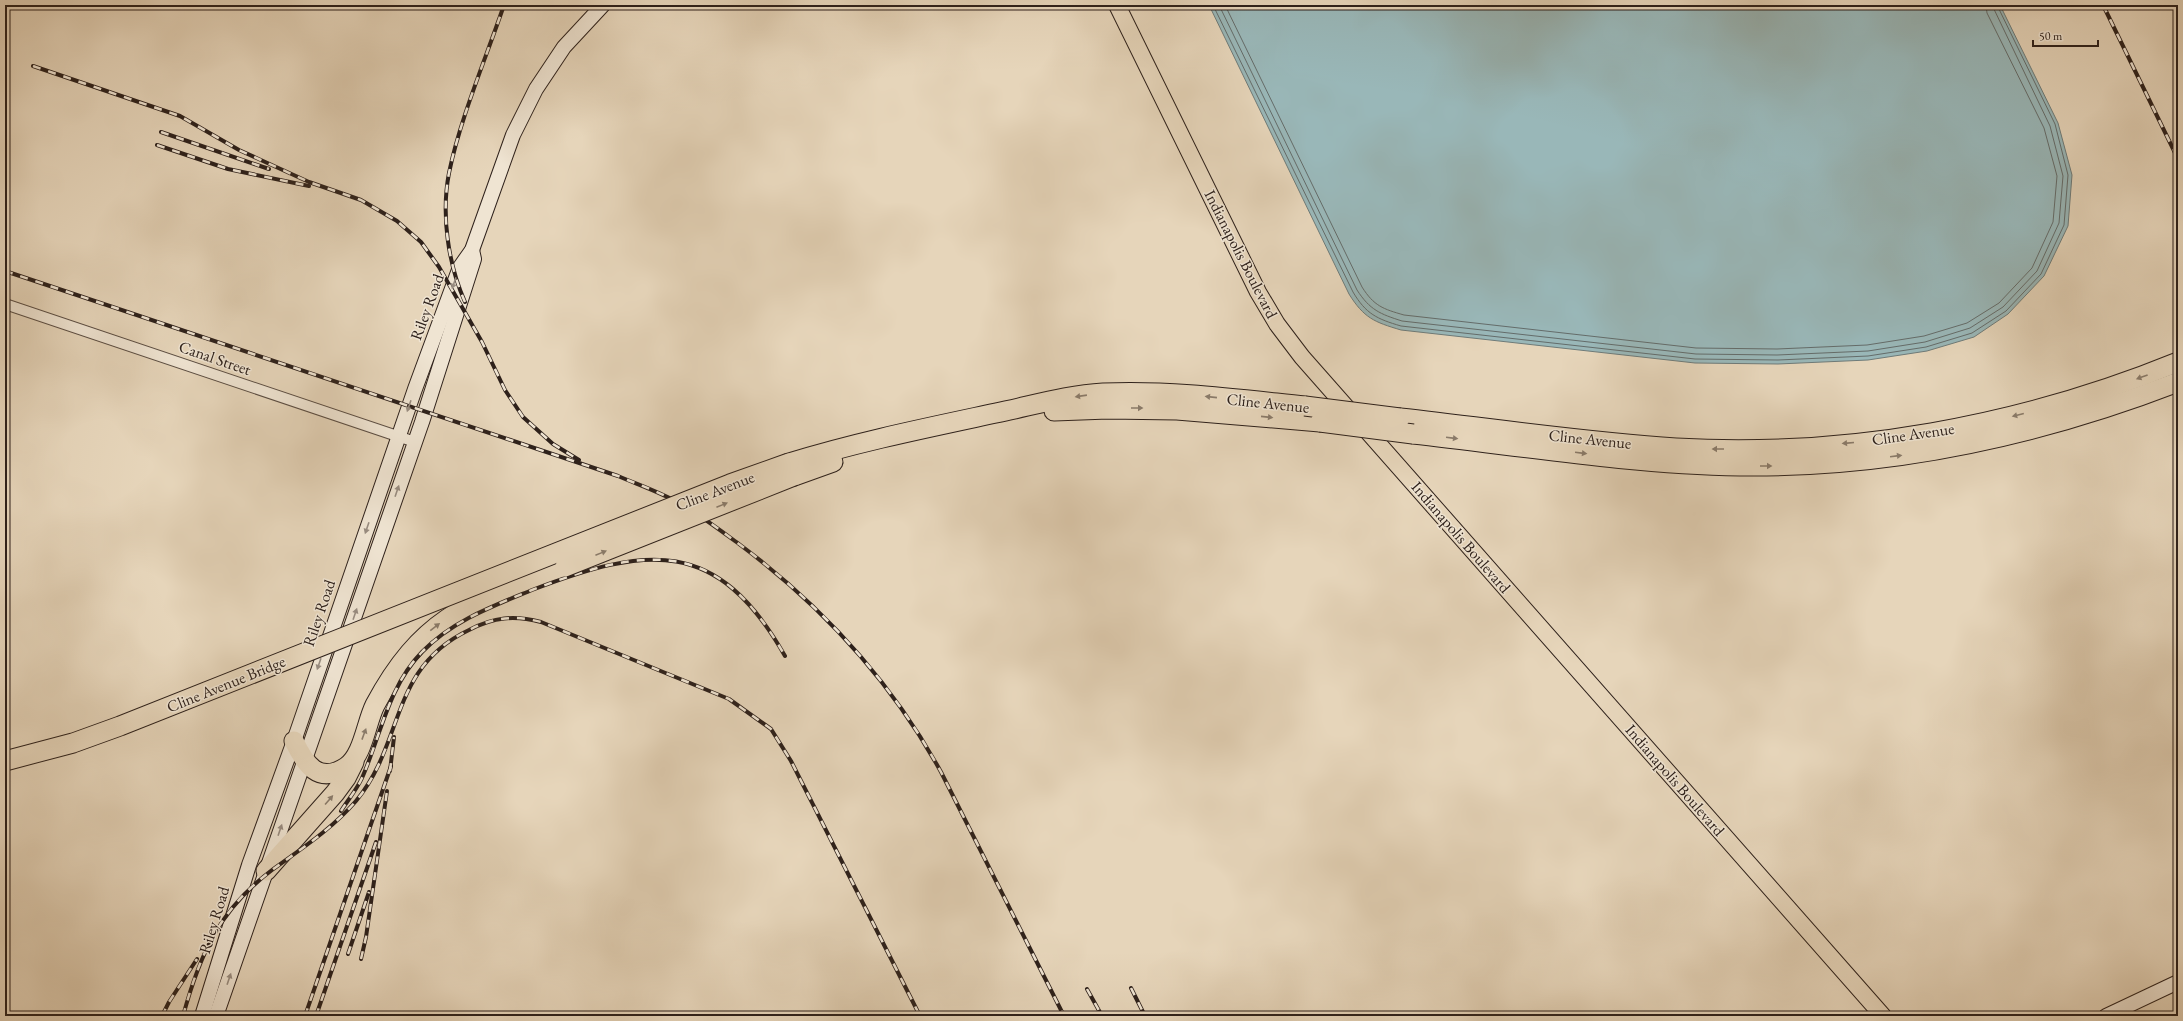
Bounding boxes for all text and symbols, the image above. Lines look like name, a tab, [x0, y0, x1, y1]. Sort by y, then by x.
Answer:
scale bar	[2033, 22, 2098, 48]
text: 50 m	[2039, 28, 2063, 44]
street label: Indianapolis Boulevard	[1199, 186, 1283, 323]
street label: Riley Road	[405, 270, 449, 343]
one-way arrow	[450, 278, 456, 290]
street label: Canal Street	[176, 336, 254, 380]
one-way arrow	[2135, 374, 2147, 380]
street label: Cline Avenue	[1226, 388, 1310, 418]
one-way arrow	[1075, 393, 1087, 399]
one-way arrow	[1205, 393, 1217, 400]
one-way arrow	[406, 400, 412, 412]
one-way arrow	[1131, 405, 1144, 411]
one-way arrow	[2011, 412, 2023, 418]
one-way arrow	[1261, 414, 1273, 420]
street label: Cline Avenue	[1870, 418, 1956, 450]
street label: Cline Avenue	[1548, 424, 1632, 454]
one-way arrow	[1446, 435, 1458, 441]
one-way arrow	[1842, 439, 1854, 446]
one-way arrow	[1711, 446, 1724, 452]
one-way arrow	[1575, 450, 1587, 456]
one-way arrow	[1890, 453, 1902, 459]
one-way arrow	[1760, 463, 1773, 469]
street label: Cline Avenue	[673, 466, 757, 516]
street label: Indianapolis Boulevard	[1407, 477, 1516, 598]
one-way arrow	[394, 485, 400, 497]
one-way arrow	[717, 501, 729, 507]
one-way arrow	[364, 523, 370, 535]
one-way arrow	[596, 549, 608, 555]
street label: Riley Road	[298, 576, 340, 649]
one-way arrow	[352, 608, 358, 620]
one-way arrow	[430, 623, 441, 632]
street label: Cline Avenue Bridge	[164, 651, 288, 717]
one-way arrow	[316, 659, 322, 671]
street label: Indianapolis Boulevard	[1621, 720, 1730, 841]
one-way arrow	[362, 727, 368, 739]
one-way arrow	[325, 794, 334, 805]
one-way arrow	[278, 823, 284, 835]
street label: Riley Road	[194, 883, 234, 956]
one-way arrow	[226, 973, 232, 985]

